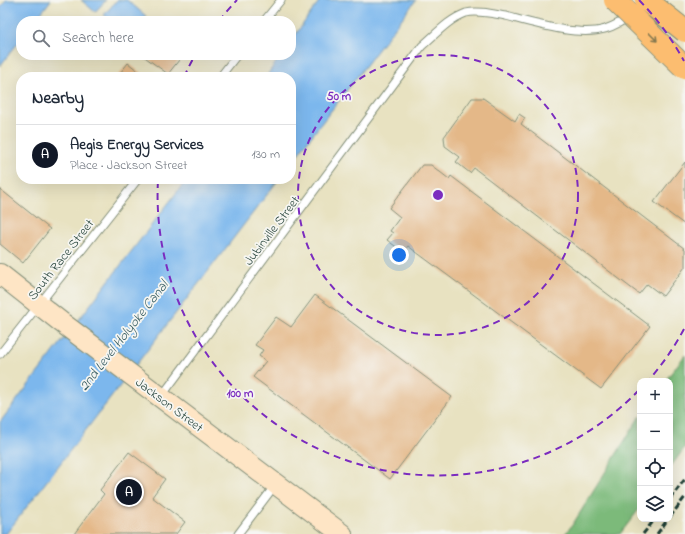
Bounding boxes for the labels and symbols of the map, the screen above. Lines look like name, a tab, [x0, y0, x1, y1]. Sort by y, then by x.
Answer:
one-way arrow	[648, 32, 658, 42]
text: 50 m	[327, 88, 352, 106]
centre of rings	[431, 188, 445, 202]
street label: Jubinville Street	[240, 192, 305, 270]
street label: South Race Street	[23, 215, 99, 304]
your location	[389, 245, 409, 265]
water label: 2nd Level Holyoke Canal	[74, 275, 175, 396]
street label: Jackson Street	[131, 373, 208, 437]
text: 100 m	[227, 385, 254, 403]
pin: A	[116, 477, 142, 507]

